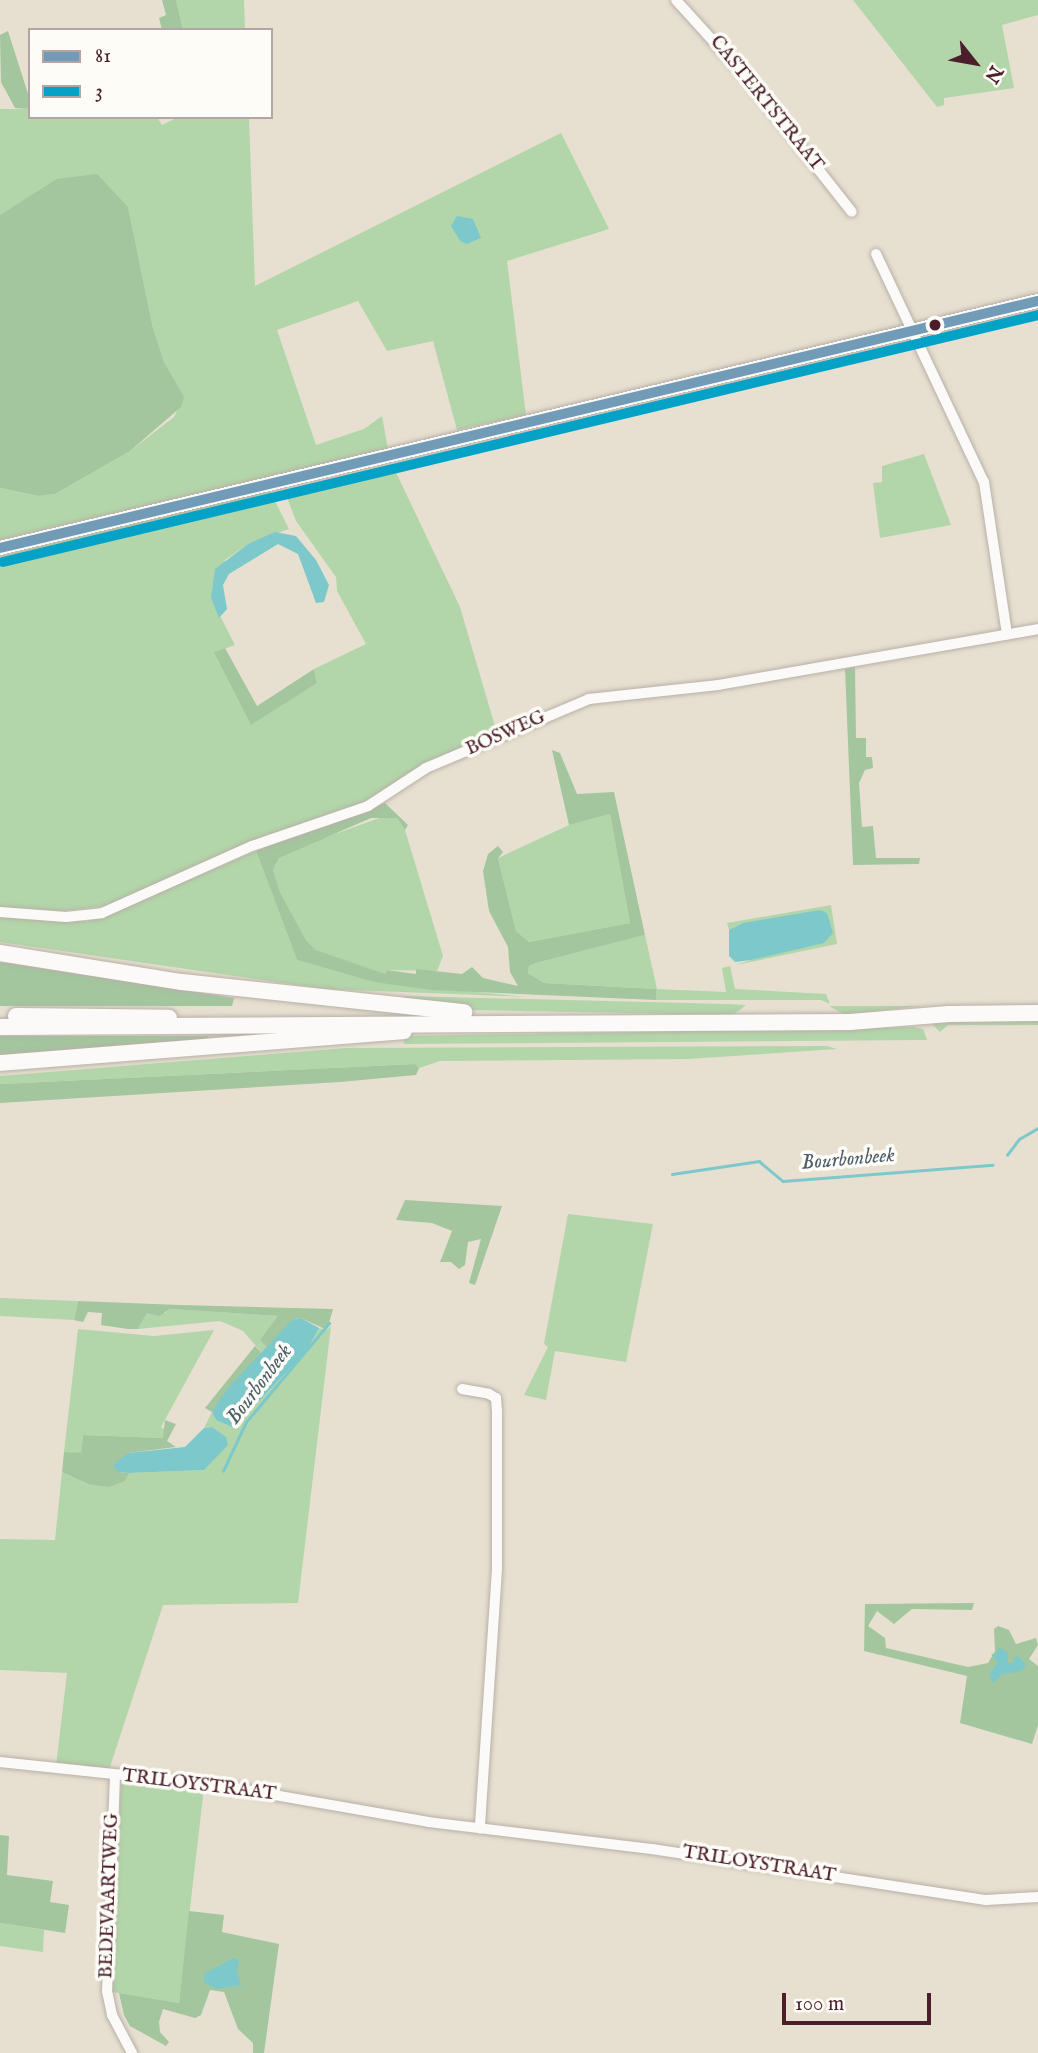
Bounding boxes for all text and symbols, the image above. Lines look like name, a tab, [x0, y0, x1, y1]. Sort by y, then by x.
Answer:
legend	[28, 28, 273, 119]
north arrow	[940, 28, 1010, 98]
street label: CASTERTSTRAAT	[704, 32, 828, 176]
text: 81	[95, 43, 111, 70]
text: N	[978, 61, 1008, 87]
text: 3	[95, 78, 103, 105]
unlabelled marker	[928, 318, 942, 332]
street label: BOSWEG	[463, 706, 549, 762]
water label: Bourbonbeek	[800, 1143, 896, 1177]
water label: Bourbonbeek	[222, 1340, 298, 1430]
street label: TRILOYSTRAAT	[121, 1765, 277, 1807]
street label: BEDEVAARTWEG	[96, 1813, 124, 1979]
street label: TRILOYSTRAAT	[681, 1842, 837, 1888]
scale bar	[786, 1980, 935, 2024]
text: 100 m	[795, 1991, 844, 2018]

